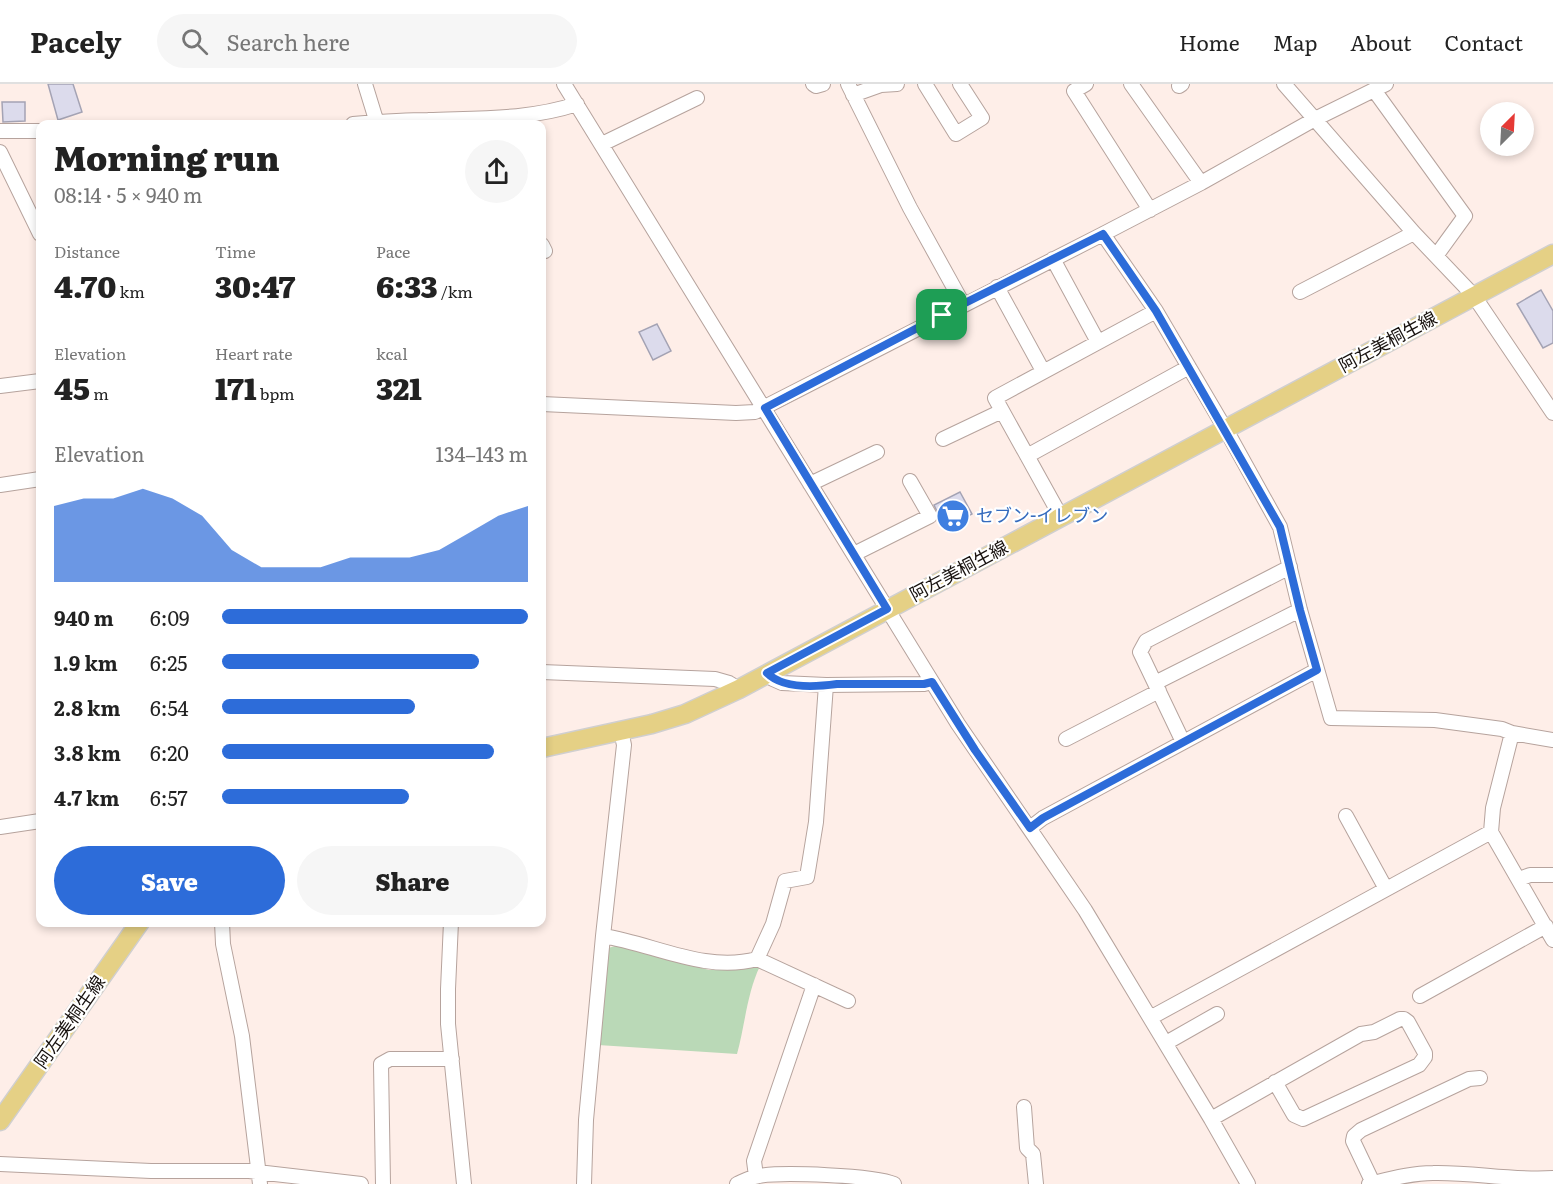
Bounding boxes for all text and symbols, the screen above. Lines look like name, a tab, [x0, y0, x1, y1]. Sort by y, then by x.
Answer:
search box	[157, 14, 577, 68]
text: Pacely	[30, 20, 121, 62]
icon: search	[178, 25, 211, 58]
text: Search here	[226, 25, 350, 58]
text: Home	[1179, 26, 1240, 57]
text: Map	[1273, 26, 1317, 57]
text: About	[1350, 26, 1412, 57]
text: Contact	[1445, 26, 1523, 57]
north arrow	[1480, 102, 1534, 156]
map controls	[1480, 102, 1534, 156]
text: Morning run	[54, 132, 280, 181]
button: share	[465, 140, 528, 203]
text: 08:14 · 5 × 940 m	[54, 179, 203, 209]
text: Distance	[54, 239, 120, 263]
text: Time	[215, 239, 256, 263]
text: Pace	[376, 239, 410, 263]
text: 4.70	[54, 263, 116, 307]
text: 30:47	[215, 263, 295, 307]
text: 6:33	[376, 263, 438, 307]
text: km	[116, 279, 145, 303]
text: /km	[438, 279, 473, 303]
pin	[916, 289, 967, 340]
icon: arrive	[925, 298, 958, 331]
street label: 阿左美桐生線	[1333, 303, 1441, 378]
text: Elevation	[54, 341, 126, 365]
text: Heart rate	[215, 341, 293, 365]
text: kcal	[376, 341, 408, 365]
text: 45	[54, 365, 90, 409]
text: 171	[215, 365, 257, 409]
text: 321	[376, 365, 422, 409]
text: m	[90, 381, 109, 405]
text: bpm	[257, 381, 295, 405]
text: Elevation	[54, 438, 144, 468]
text: 134–143 m	[436, 438, 528, 468]
supermarket icon: セブン-イレブン	[935, 498, 971, 534]
place label: セブン-イレブン	[976, 501, 1108, 528]
street label: 阿左美桐生線	[904, 532, 1012, 607]
text: 940 m	[54, 602, 114, 632]
text: 6:09	[150, 602, 189, 632]
text: 1.9 km	[54, 647, 118, 677]
text: 6:25	[150, 647, 188, 677]
text: 2.8 km	[54, 692, 120, 722]
text: 6:54	[150, 692, 189, 722]
text: 3.8 km	[54, 737, 121, 767]
text: 6:20	[150, 737, 189, 767]
text: 4.7 km	[54, 782, 119, 812]
text: 6:57	[150, 782, 188, 812]
button: Save	[54, 846, 285, 915]
button: Share	[297, 846, 528, 915]
street label: 阿左美桐生線	[27, 969, 111, 1073]

